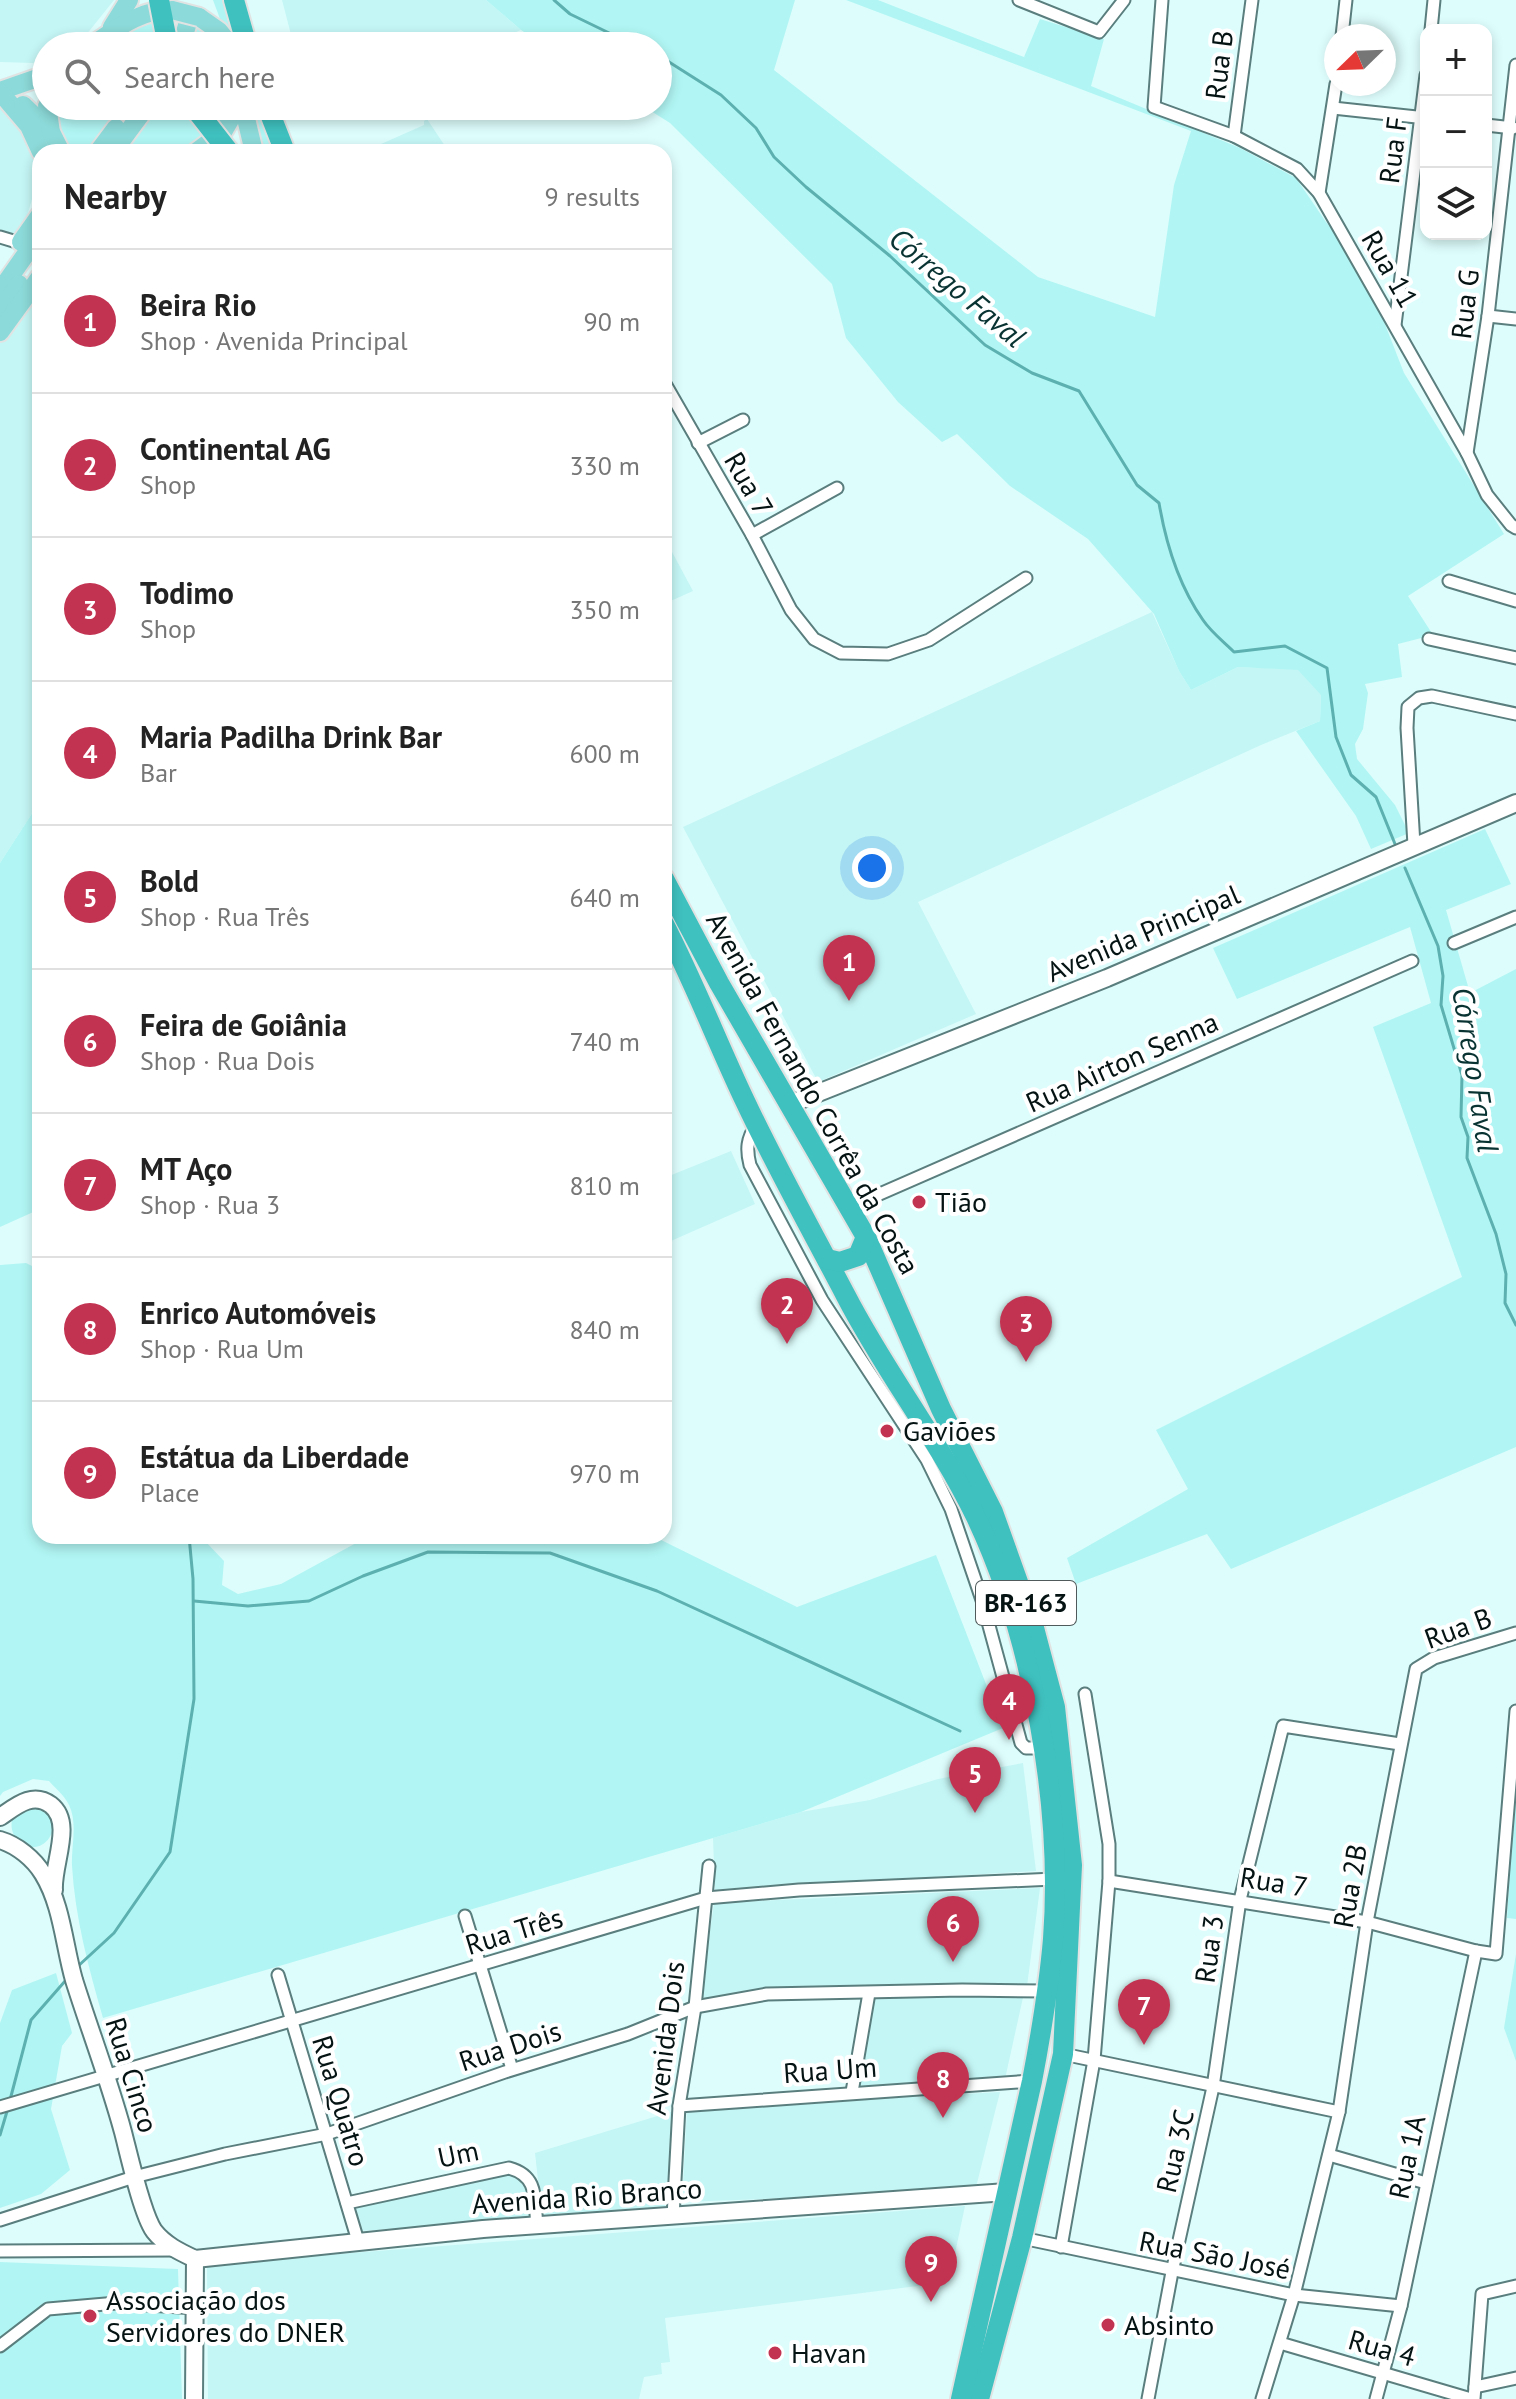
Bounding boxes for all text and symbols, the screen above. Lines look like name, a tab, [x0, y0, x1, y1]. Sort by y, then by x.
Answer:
north arrow	[1324, 24, 1396, 96]
map controls	[1420, 24, 1492, 240]
button: +	[1420, 24, 1492, 96]
street label: Rua B	[1196, 28, 1241, 102]
search box	[32, 32, 672, 120]
icon: search	[60, 54, 104, 98]
text: Search here	[124, 57, 275, 96]
button: −	[1420, 96, 1492, 168]
street label: Rua F	[1370, 114, 1415, 186]
button: layers	[1420, 168, 1492, 240]
text: Nearby	[64, 174, 166, 218]
text: 9 results	[545, 180, 640, 213]
water label: Córrego Faval	[882, 218, 1034, 355]
street label: Rua 11	[1354, 223, 1427, 314]
street label: Rua G	[1442, 267, 1487, 341]
text: Beira Rio	[140, 285, 256, 324]
text: 1	[83, 305, 97, 338]
text: 90 m	[584, 305, 640, 338]
text: Shop · Avenida Principal	[140, 324, 408, 357]
text: Continental AG	[140, 429, 331, 468]
street label: Rua 7	[716, 445, 782, 522]
text: 2	[83, 449, 97, 482]
text: 330 m	[569, 449, 640, 482]
text: Shop	[140, 468, 196, 501]
text: Todimo	[140, 573, 234, 612]
text: 3	[83, 593, 97, 626]
text: 350 m	[569, 593, 640, 626]
text: Shop	[140, 612, 196, 645]
text: Maria Padilha Drink Bar	[140, 717, 442, 756]
text: 4	[83, 737, 97, 770]
text: 600 m	[569, 737, 640, 770]
text: Bar	[140, 756, 177, 789]
your location	[852, 848, 892, 888]
text: Bold	[140, 861, 199, 900]
street label: Avenida Principal	[1041, 875, 1245, 990]
text: 5	[83, 881, 97, 914]
text: 640 m	[569, 881, 640, 914]
text: Shop · Rua Três	[140, 900, 310, 933]
street label: Avenida Fernando Corrêa da Costa	[698, 905, 929, 1280]
pin: 1	[823, 935, 875, 1001]
water label: Córrego Faval	[1444, 984, 1509, 1155]
street label: Rua Airton Senna	[1020, 1003, 1224, 1120]
text: Feira de Goiânia	[140, 1005, 347, 1044]
text: 6	[83, 1025, 97, 1058]
text: 740 m	[569, 1025, 640, 1058]
text: Shop · Rua Dois	[140, 1044, 315, 1077]
text: MT Aço	[140, 1149, 232, 1188]
text: 7	[83, 1169, 97, 1202]
text: 810 m	[569, 1169, 640, 1202]
place label: Tião	[935, 1183, 987, 1220]
text: Shop · Rua 3	[140, 1188, 280, 1221]
marker: Tião	[910, 1193, 928, 1211]
pin: 2	[761, 1278, 813, 1344]
text: Enrico Automóveis	[140, 1293, 376, 1332]
pin: 3	[1000, 1296, 1052, 1362]
text: 8	[83, 1313, 97, 1346]
text: 840 m	[569, 1313, 640, 1346]
text: Shop · Rua Um	[140, 1332, 304, 1365]
place label: Gaviões	[903, 1412, 996, 1449]
marker: Gaviões	[878, 1422, 896, 1440]
text: Estátua da Liberdade	[140, 1437, 409, 1476]
text: 9	[83, 1457, 97, 1490]
text: 970 m	[569, 1457, 640, 1490]
text: Place	[140, 1476, 199, 1509]
road number: BR-163	[976, 1581, 1076, 1625]
street label: Rua B	[1419, 1598, 1497, 1657]
pin: 4	[983, 1674, 1035, 1740]
pin: 5	[949, 1747, 1001, 1813]
street label: Rua 2B	[1324, 1841, 1375, 1931]
street label: Rua 7	[1238, 1858, 1311, 1905]
pin: 6	[927, 1896, 979, 1962]
street label: Rua Três	[461, 1898, 567, 1963]
street label: Rua 3	[1185, 1913, 1232, 1985]
street label: Avenida Dois	[637, 1959, 692, 2117]
pin: 7	[1118, 1979, 1170, 2045]
street label: Rua Dois	[454, 2012, 566, 2079]
street label: Rua Cinco	[97, 2013, 168, 2137]
street label: Rua Quatro	[304, 2031, 379, 2171]
street label: Rua Um	[782, 2048, 878, 2091]
pin: 8	[917, 2052, 969, 2118]
street label: Rua 3C	[1147, 2106, 1202, 2196]
street label: Rua 1A	[1380, 2111, 1434, 2202]
street label: Um	[434, 2131, 482, 2176]
street label: Avenida Rio Branco	[471, 2169, 703, 2222]
street label: Rua São José	[1136, 2222, 1294, 2287]
pin: 9	[905, 2236, 957, 2302]
place label: Associação dos Servidores do DNER	[106, 2281, 345, 2350]
place label: Absinto	[1124, 2306, 1214, 2343]
marker: Associação dos Servidores do DNER	[81, 2307, 99, 2325]
marker: Absinto	[1099, 2316, 1117, 2334]
street label: Rua 4	[1344, 2320, 1420, 2375]
place label: Havan	[791, 2334, 866, 2371]
marker: Havan	[766, 2344, 784, 2362]

